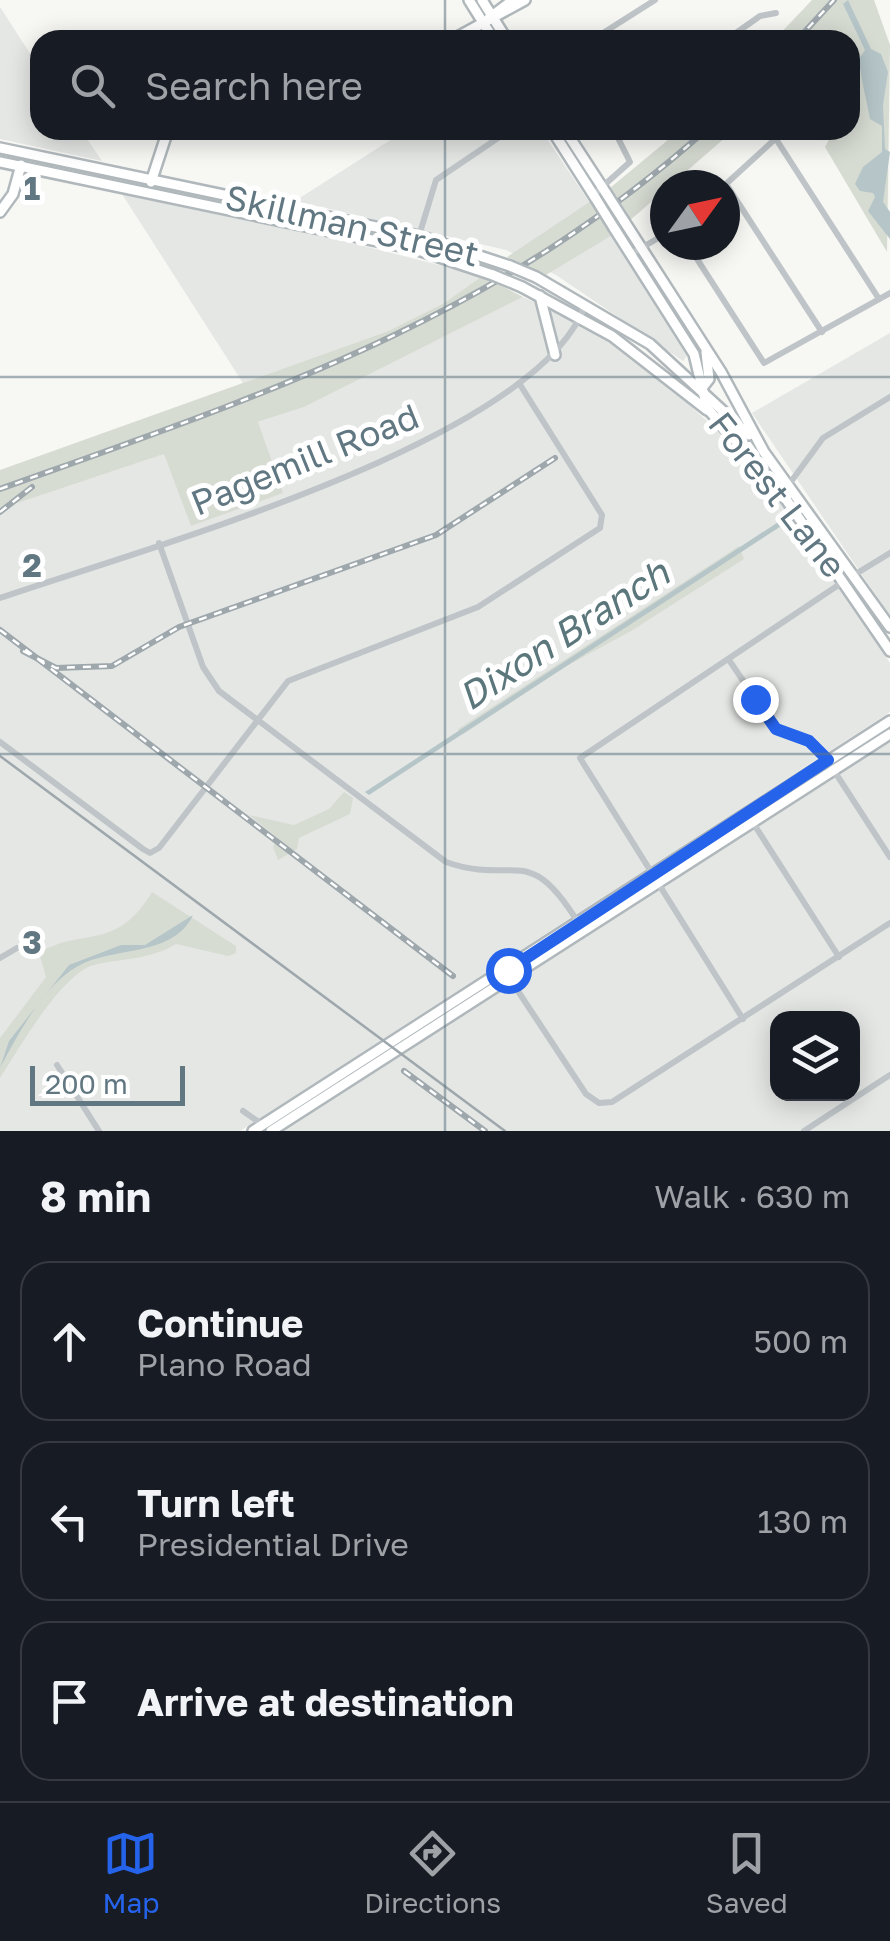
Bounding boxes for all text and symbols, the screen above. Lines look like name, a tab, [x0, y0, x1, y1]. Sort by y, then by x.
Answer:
search box	[30, 30, 860, 140]
icon: search	[65, 58, 120, 113]
text: Search here	[145, 63, 363, 108]
text: 1	[24, 169, 40, 207]
north arrow	[650, 170, 740, 260]
street label: Skillman Street	[222, 175, 483, 275]
street label: Pagemill Road	[185, 394, 424, 524]
street label: Forest Lane	[700, 403, 855, 585]
text: 2	[22, 546, 42, 584]
water label: Dixon Branch	[450, 548, 678, 718]
route end	[733, 677, 779, 723]
text: 3	[22, 923, 42, 961]
route start	[486, 948, 532, 994]
map controls	[770, 1011, 860, 1101]
button: layers	[770, 1011, 860, 1101]
scale bar	[30, 1061, 185, 1106]
text: 200 m	[45, 1067, 128, 1100]
text: 8 min	[40, 1171, 151, 1221]
text: Walk · 630 m	[654, 1177, 850, 1215]
text: Continue	[137, 1300, 303, 1345]
icon: ahead	[42, 1314, 97, 1369]
text: 500 m	[753, 1322, 848, 1360]
text: Plano Road	[137, 1345, 312, 1383]
text: Turn left	[137, 1480, 295, 1525]
icon: left	[42, 1494, 97, 1549]
text: 130 m	[758, 1502, 848, 1540]
text: Presidential Drive	[137, 1525, 409, 1563]
icon: arrive	[42, 1674, 97, 1729]
text: Arrive at destination	[137, 1679, 514, 1724]
tab: Map	[102, 1826, 160, 1919]
tab: Directions	[364, 1826, 501, 1919]
tab: Saved	[706, 1826, 788, 1919]

